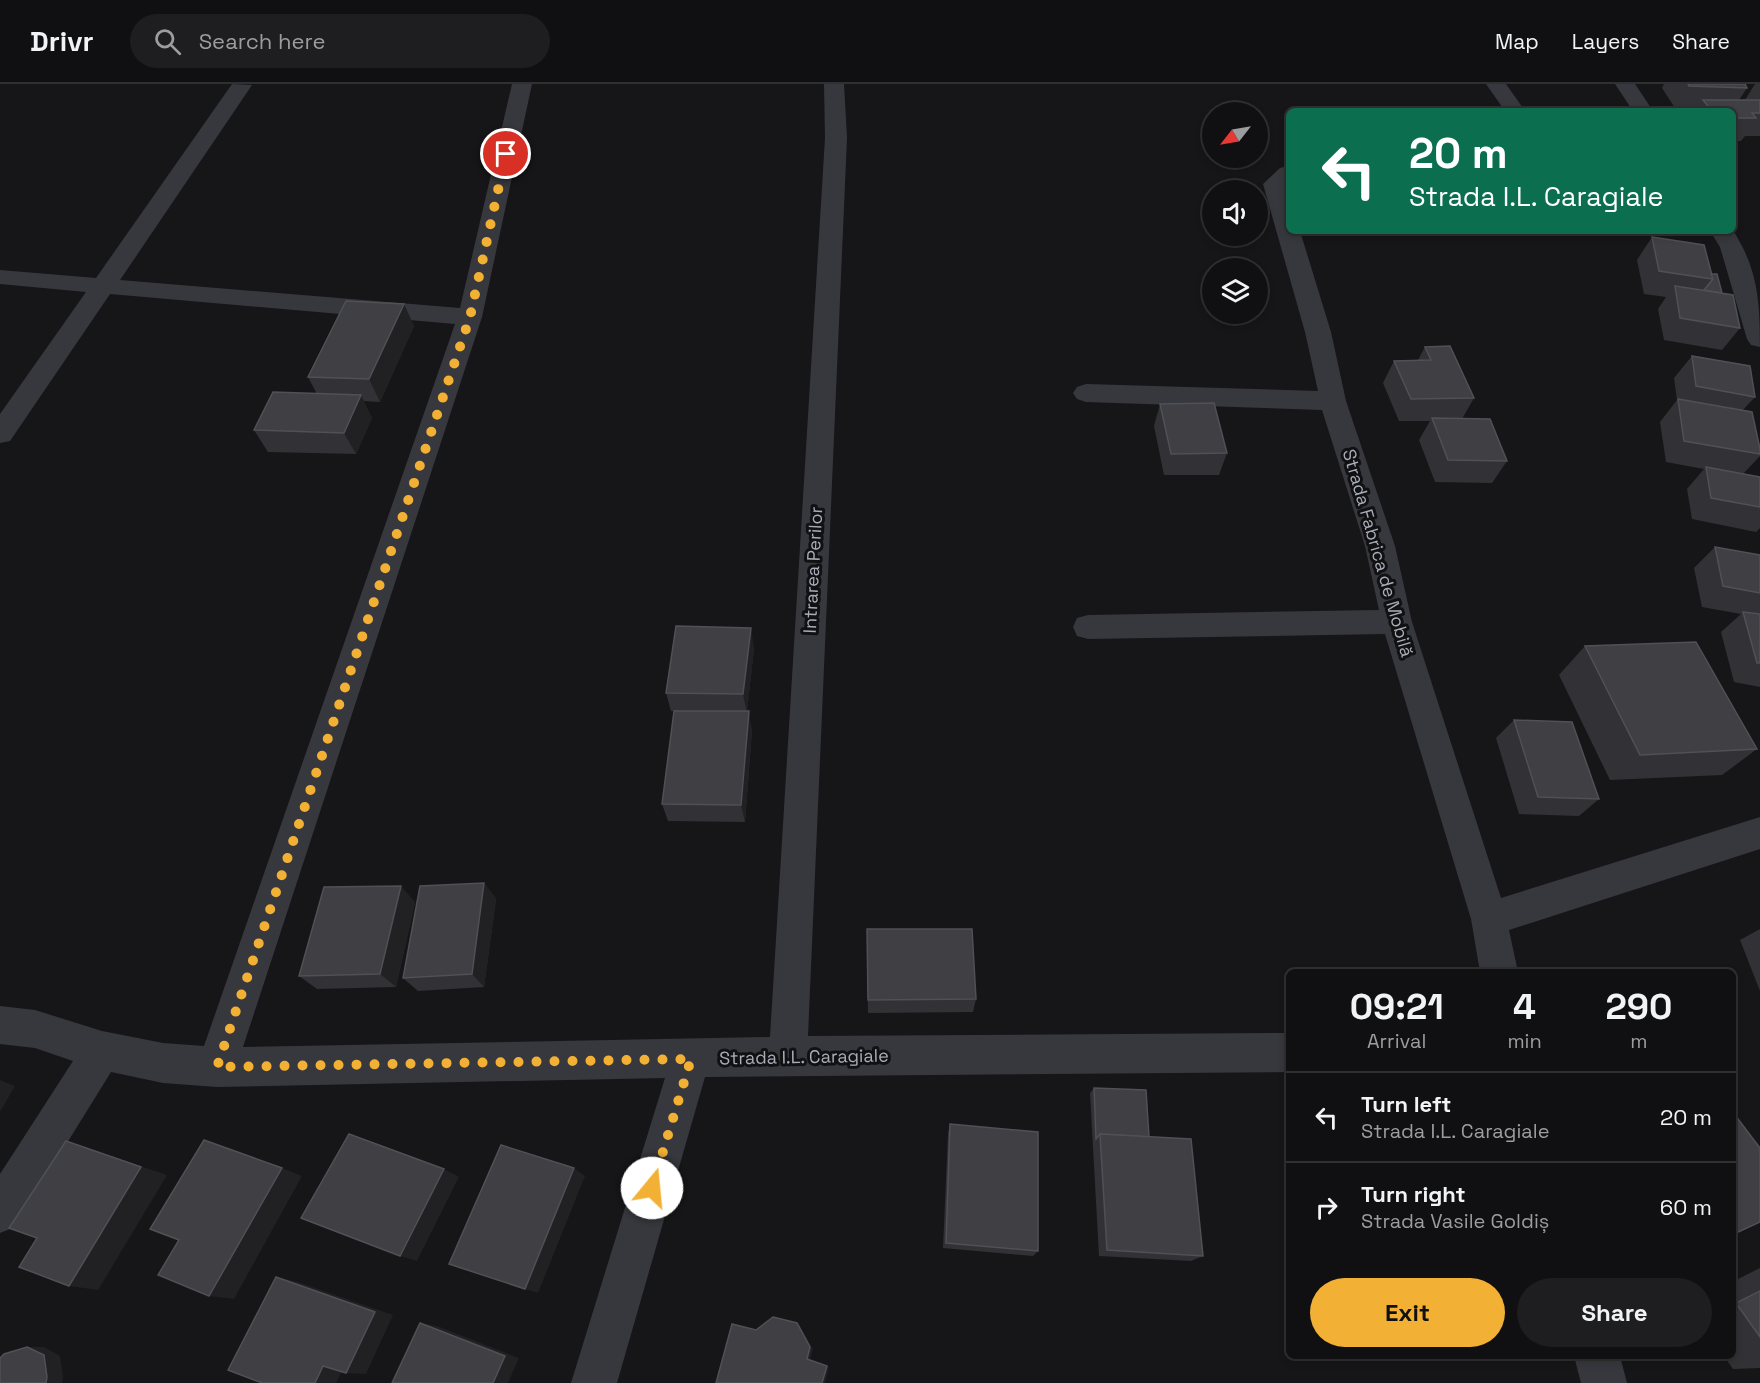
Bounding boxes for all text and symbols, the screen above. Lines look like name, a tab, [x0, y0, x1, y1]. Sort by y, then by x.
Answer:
search box	[130, 14, 550, 68]
text: Drivr	[30, 23, 94, 59]
icon: search	[151, 25, 184, 58]
text: Search here	[199, 27, 325, 55]
text: Map	[1495, 28, 1539, 55]
text: Layers	[1572, 28, 1639, 55]
text: Share	[1672, 28, 1730, 55]
north arrow	[1202, 102, 1268, 168]
map controls	[1202, 102, 1268, 324]
text: 20 m	[1409, 127, 1508, 180]
pin	[480, 128, 531, 179]
icon: left	[1310, 132, 1388, 210]
icon: arrive	[489, 137, 522, 170]
text: Strada I.L. Caragiale	[1409, 179, 1664, 214]
button: sound	[1202, 180, 1268, 246]
button: layers	[1202, 258, 1268, 324]
street label: Strada Fabrica de Mobilă	[1338, 446, 1419, 659]
street label: Intrarea Perilor	[798, 506, 827, 634]
text: 09:21	[1350, 984, 1444, 1030]
text: 4	[1513, 984, 1536, 1030]
text: 290	[1605, 984, 1672, 1030]
text: Arrival	[1367, 1028, 1426, 1054]
text: min	[1507, 1028, 1542, 1054]
text: m	[1630, 1028, 1647, 1054]
street label: Strada I.L. Caragiale	[719, 1044, 889, 1069]
text: Turn left	[1361, 1090, 1451, 1118]
icon: left	[1310, 1101, 1343, 1134]
text: 20 m	[1660, 1103, 1712, 1131]
text: Strada I.L. Caragiale	[1361, 1118, 1550, 1144]
position arrow	[620, 1156, 684, 1220]
text: Turn right	[1361, 1180, 1466, 1208]
icon: right	[1310, 1191, 1343, 1224]
text: 60 m	[1660, 1193, 1712, 1221]
text: Strada Vasile Goldiș	[1361, 1208, 1549, 1234]
button: Exit	[1310, 1278, 1505, 1347]
button: Share	[1517, 1278, 1712, 1347]

